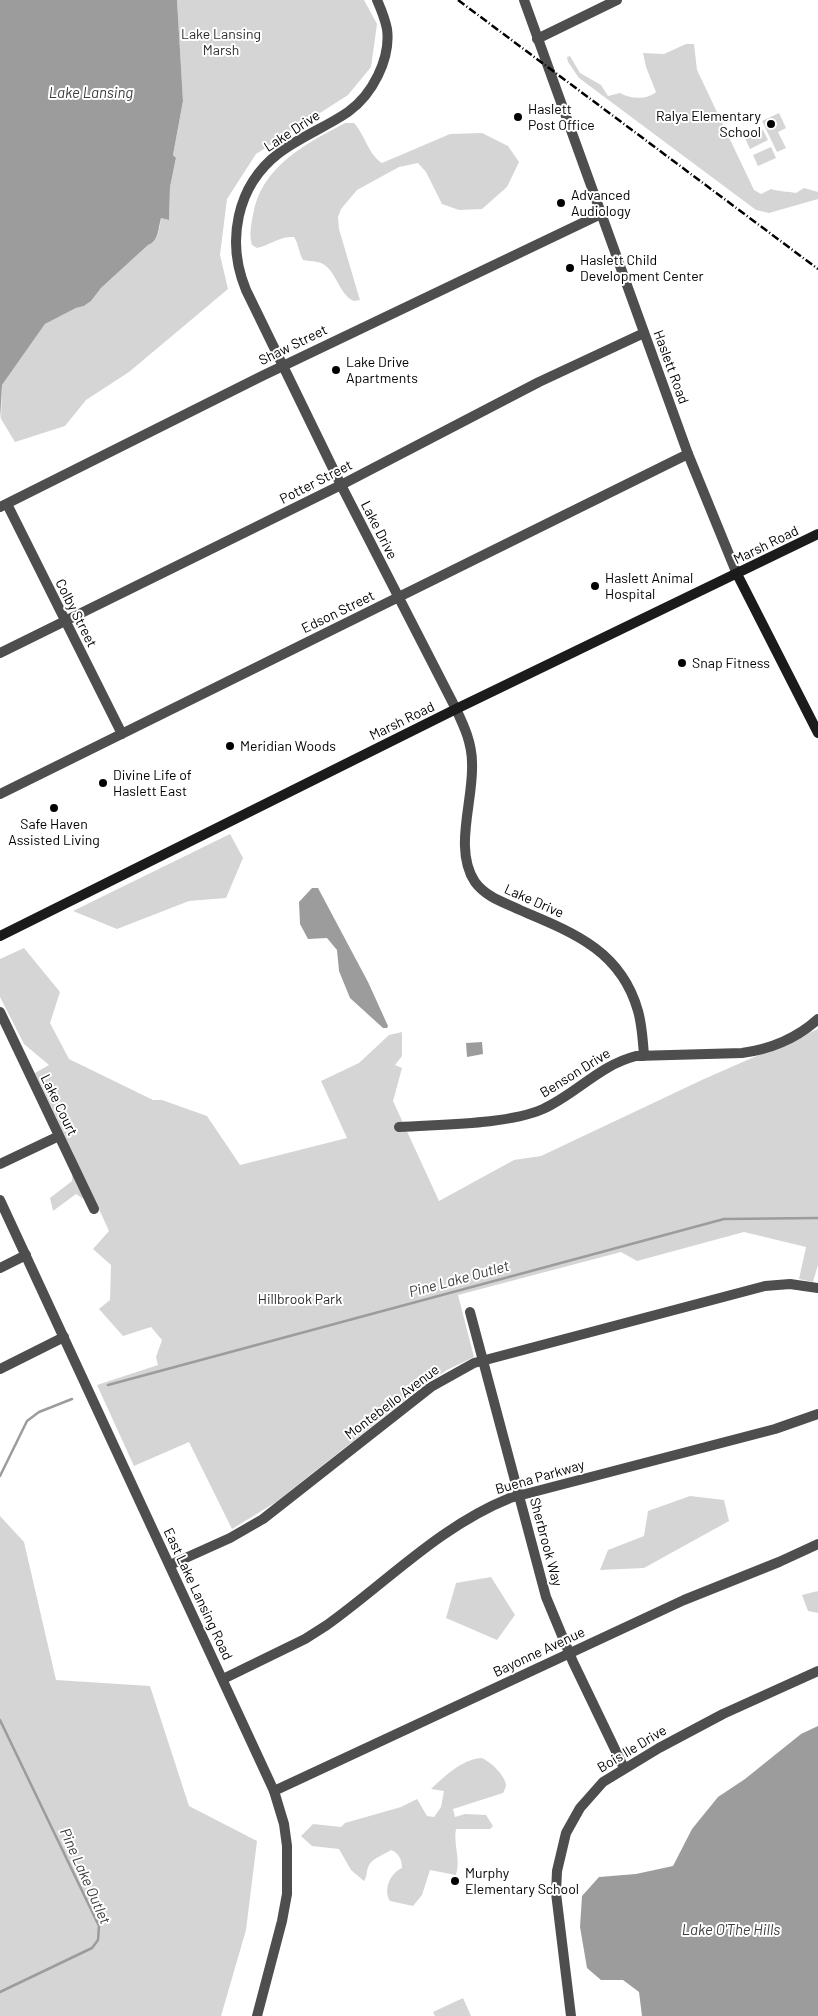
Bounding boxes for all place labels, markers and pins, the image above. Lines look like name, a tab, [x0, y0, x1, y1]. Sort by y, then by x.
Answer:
place label: Haslett Post Office	[528, 101, 595, 134]
place label: Ralya Elementary School	[656, 108, 761, 140]
marker: Haslett Post Office	[512, 111, 524, 123]
marker: Ralya Elementary School	[765, 118, 777, 130]
place label: Advanced Audiology	[571, 187, 631, 220]
marker: Advanced Audiology	[555, 197, 567, 209]
place label: Haslett Child Development Center	[580, 252, 704, 284]
marker: Haslett Child Development Center	[564, 262, 576, 274]
place label: Lake Drive Apartments	[346, 354, 418, 387]
marker: Lake Drive Apartments	[330, 364, 342, 376]
place label: Haslett Animal Hospital	[605, 570, 693, 602]
marker: Haslett Animal Hospital	[589, 580, 601, 592]
place label: Snap Fitness	[692, 655, 770, 671]
marker: Snap Fitness	[676, 657, 688, 669]
place label: Meridian Woods	[240, 738, 336, 754]
marker: Meridian Woods	[224, 740, 236, 752]
place label: Divine Life of Haslett East	[113, 767, 192, 800]
marker: Divine Life of Haslett East	[97, 777, 109, 789]
marker: Safe Haven Assisted Living	[48, 802, 60, 814]
place label: Safe Haven Assisted Living	[8, 816, 100, 849]
place label: Murphy Elementary School	[465, 1865, 579, 1898]
marker: Murphy Elementary School	[449, 1875, 461, 1887]

